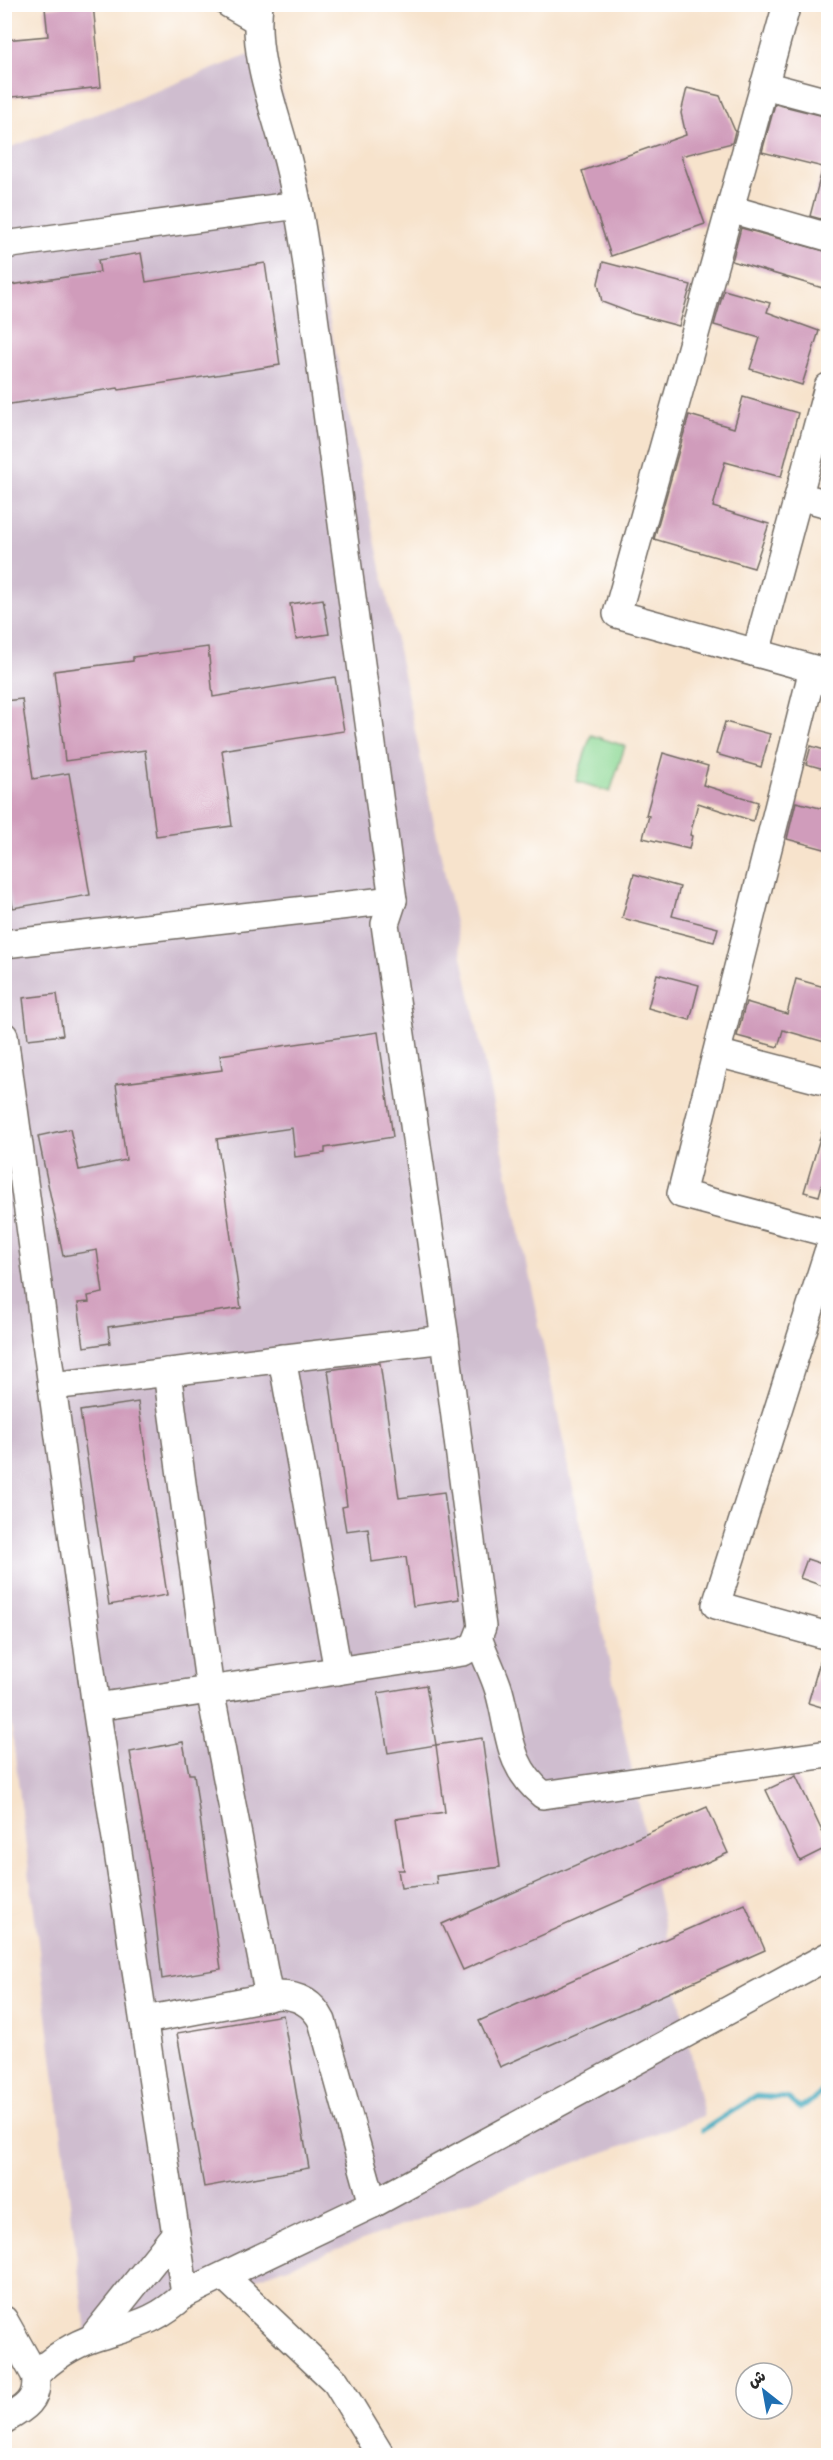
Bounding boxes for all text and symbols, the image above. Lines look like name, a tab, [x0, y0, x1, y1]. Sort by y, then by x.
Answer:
north arrow	[734, 2361, 794, 2421]
text: ش	[744, 2365, 769, 2391]

